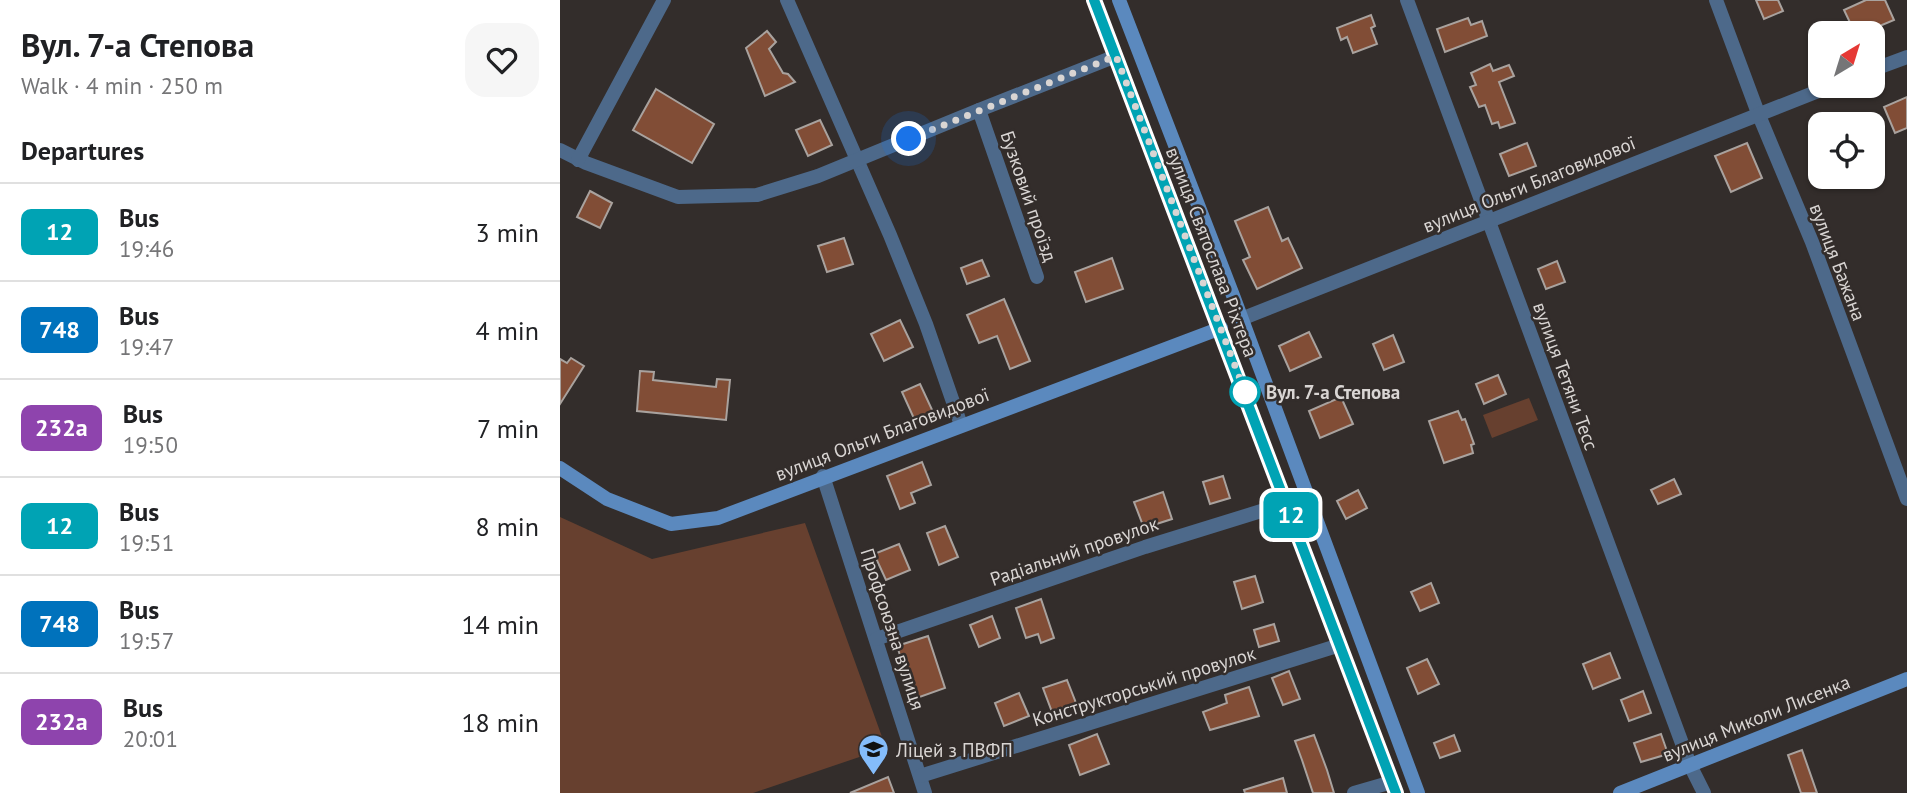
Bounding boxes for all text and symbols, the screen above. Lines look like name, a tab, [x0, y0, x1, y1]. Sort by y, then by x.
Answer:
north arrow	[1808, 21, 1885, 98]
map controls	[1808, 21, 1885, 189]
text: Вул. 7-а Степова	[21, 23, 254, 66]
button: heart	[465, 23, 539, 97]
text: Walk · 4 min · 250 m	[21, 71, 223, 100]
button: locate	[1808, 112, 1885, 189]
your location	[891, 121, 926, 156]
street label: Бузковий проїзд	[995, 128, 1063, 264]
street label: вулиця Ольги Благовидової	[1419, 130, 1639, 238]
text: Departures	[21, 134, 144, 167]
street label: вулиця Святослава Ріхтера	[1161, 144, 1263, 360]
street label: вулиця Бажана	[1805, 200, 1871, 324]
text: Bus	[119, 201, 159, 234]
text: 12	[46, 216, 73, 247]
text: 3 min	[476, 216, 539, 249]
text: 19:46	[119, 234, 174, 263]
text: Bus	[119, 299, 159, 332]
street label: вулиця Тетяни Тесс	[1528, 299, 1604, 453]
text: 748	[39, 314, 80, 345]
text: 4 min	[476, 314, 539, 347]
text: 19:47	[119, 332, 174, 361]
marker: Вул. 7-а Степова	[1230, 377, 1260, 407]
place label: Вул. 7-а Степова	[1266, 380, 1400, 404]
street label: вулиця Ольги Благовидової	[772, 382, 992, 486]
text: Bus	[123, 397, 163, 430]
text: 232а	[35, 412, 88, 443]
text: 7 min	[477, 412, 539, 445]
text: 19:50	[123, 430, 178, 459]
line badge: 12	[1260, 492, 1322, 538]
text: Bus	[119, 495, 159, 528]
text: 12	[1277, 499, 1305, 530]
text: 12	[46, 510, 73, 541]
text: 8 min	[476, 510, 539, 543]
street label: Радіальний провулок	[987, 511, 1161, 591]
text: 19:51	[119, 528, 174, 557]
street label: Профсоюзна вулиця	[856, 545, 930, 713]
text: Bus	[119, 593, 159, 626]
text: 748	[39, 608, 80, 639]
text: 14 min	[461, 608, 539, 641]
text: 19:57	[119, 626, 174, 655]
street label: Конструкторський провулок	[1029, 641, 1259, 731]
street label: вулиця Миколи Лисенка	[1659, 669, 1853, 767]
text: Bus	[123, 691, 163, 724]
text: 232а	[35, 706, 88, 737]
text: 18 min	[461, 706, 539, 739]
text: 20:01	[123, 724, 178, 753]
school or university icon: Ліцей з ПВФП	[856, 733, 890, 777]
place label: Ліцей з ПВФП	[895, 738, 1013, 762]

